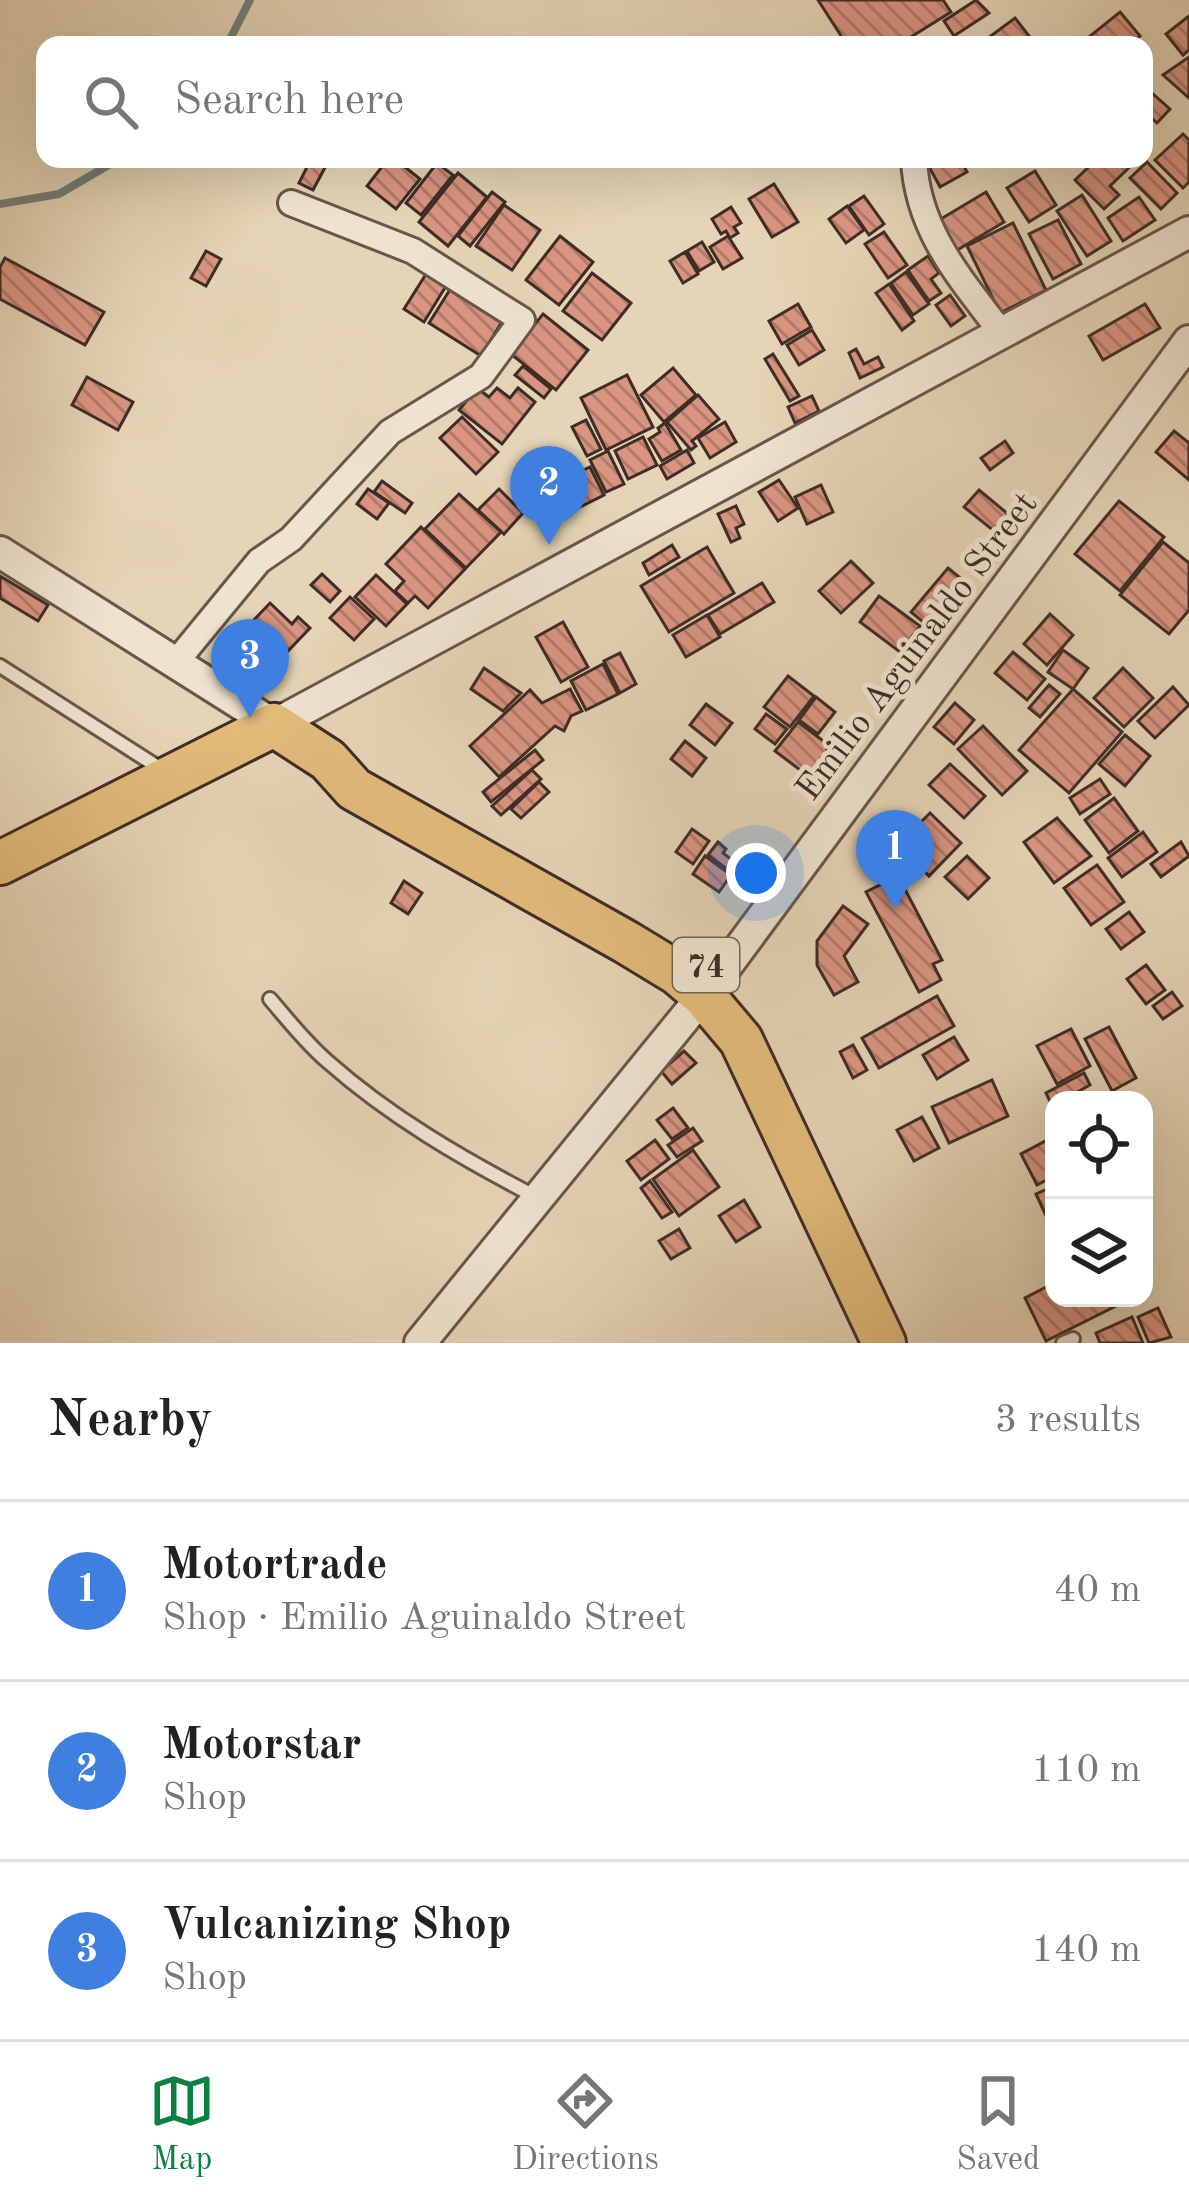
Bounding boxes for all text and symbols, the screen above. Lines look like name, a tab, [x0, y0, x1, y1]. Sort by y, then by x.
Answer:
search box	[36, 36, 1153, 168]
icon: search	[78, 69, 144, 135]
text: Search here	[174, 79, 404, 124]
pin: 2	[510, 446, 588, 545]
street label: Emilio Aguinaldo Street	[791, 487, 1046, 808]
pin: 3	[211, 619, 289, 718]
pin: 1	[856, 810, 934, 909]
your location	[726, 843, 786, 903]
road number: 74	[673, 938, 739, 992]
map controls	[1045, 1091, 1153, 1307]
button: locate	[1045, 1091, 1153, 1199]
button: layers	[1045, 1199, 1153, 1307]
text: Nearby	[48, 1396, 213, 1447]
text: 3 results	[995, 1401, 1141, 1440]
text: Motortrade	[162, 1544, 388, 1589]
text: 1	[76, 1571, 98, 1610]
text: 40 m	[1054, 1571, 1141, 1610]
text: Shop · Emilio Aguinaldo Street	[162, 1599, 686, 1638]
text: Motorstar	[162, 1724, 361, 1769]
text: 2	[76, 1751, 98, 1790]
text: 110 m	[1031, 1751, 1141, 1790]
text: Shop	[162, 1779, 247, 1818]
text: Vulcanizing Shop	[162, 1904, 511, 1949]
text: 3	[76, 1931, 98, 1970]
text: 140 m	[1031, 1931, 1141, 1970]
text: Shop	[162, 1959, 247, 1998]
tab: Map	[149, 2068, 215, 2181]
tab: Directions	[512, 2068, 659, 2181]
tab: Saved	[956, 2068, 1040, 2181]

